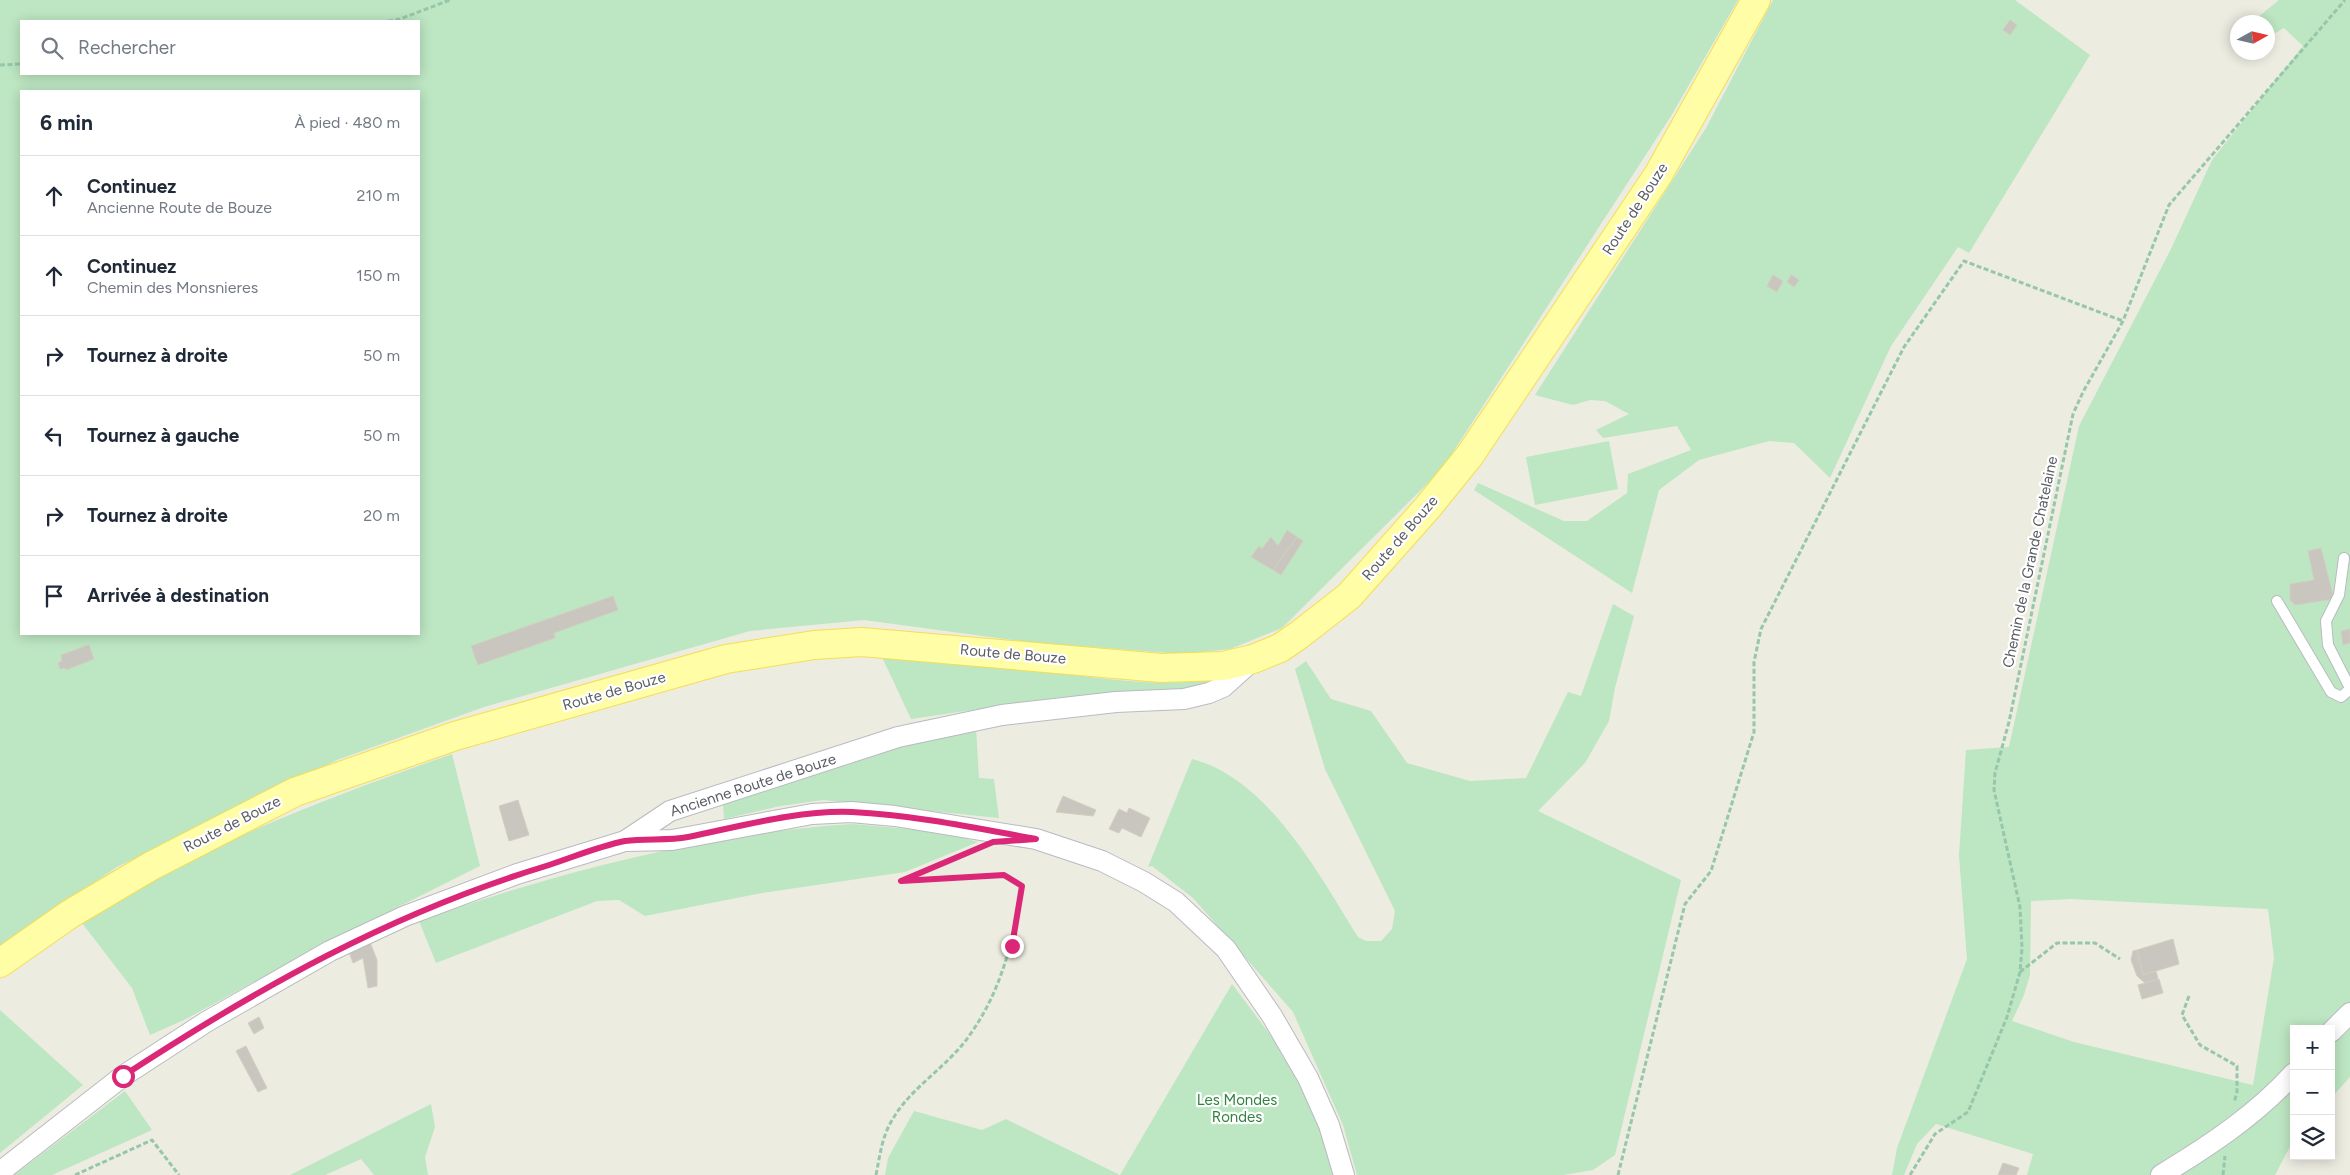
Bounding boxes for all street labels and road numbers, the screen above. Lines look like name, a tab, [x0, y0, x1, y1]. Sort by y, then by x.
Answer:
street label: Route de Bouze	[1598, 159, 1672, 259]
street label: Chemin de la Grande Chatelaine	[1999, 455, 2061, 669]
street label: Route de Bouze	[1358, 492, 1442, 584]
street label: Route de Bouze	[959, 640, 1067, 668]
street label: Route de Bouze	[560, 668, 668, 714]
street label: Ancienne Route de Bouze	[668, 750, 838, 820]
street label: Route de Bouze	[180, 792, 284, 856]

